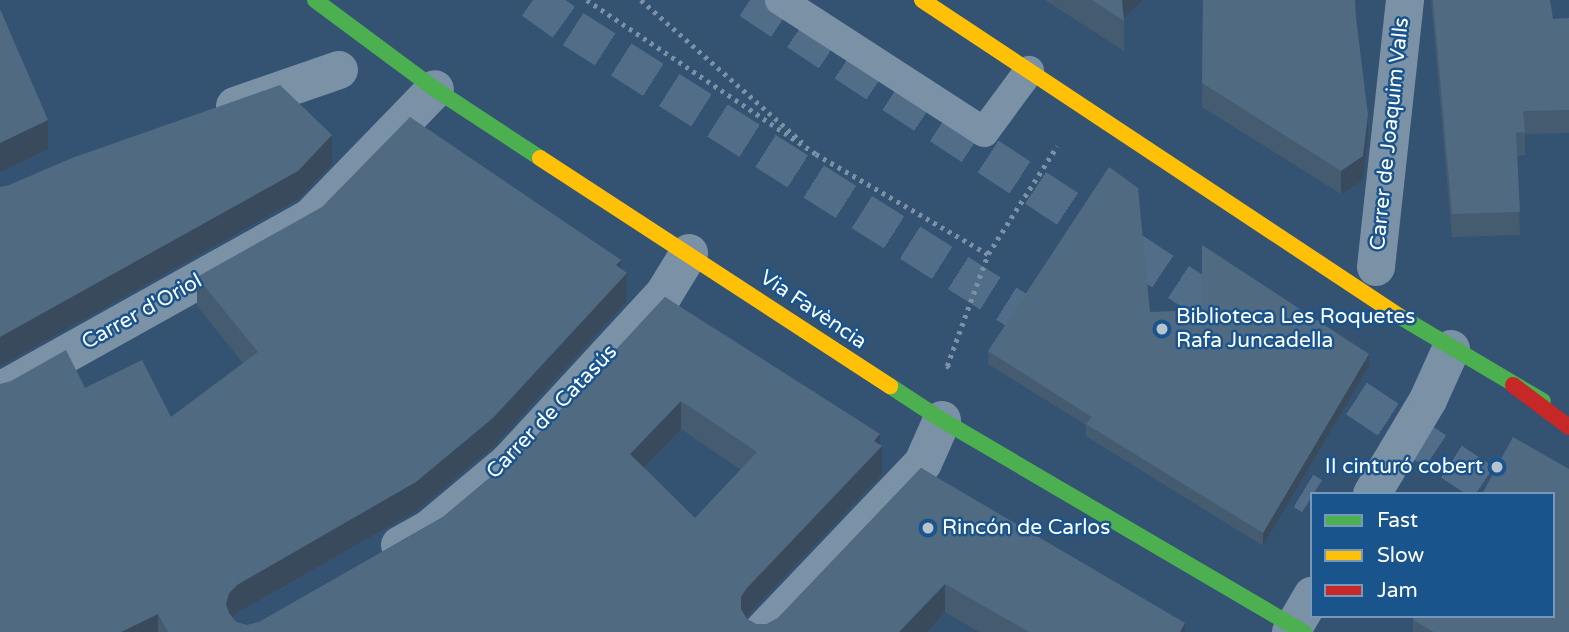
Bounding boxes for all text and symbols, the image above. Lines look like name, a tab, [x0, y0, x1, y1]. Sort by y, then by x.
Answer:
street label: Carrer de Joaquim Valls	[1365, 16, 1415, 252]
street label: Via Favència	[755, 265, 871, 355]
street label: Carrer d'Oriol	[77, 269, 207, 355]
place label: Biblioteca Les Roquetes Rafa Juncadella	[1176, 304, 1415, 354]
marker: Biblioteca Les Roquetes Rafa Juncadella	[1154, 321, 1170, 337]
street label: Carrer de Catasús	[481, 340, 623, 484]
place label: II cinturó cobert	[1325, 454, 1483, 480]
marker: II cinturó cobert	[1489, 459, 1505, 475]
legend	[1310, 492, 1555, 618]
text: Fast	[1377, 508, 1418, 533]
place label: Rincón de Carlos	[942, 515, 1110, 541]
marker: Rincón de Carlos	[920, 520, 936, 536]
text: Slow	[1377, 543, 1424, 568]
text: Jam	[1377, 578, 1418, 603]

